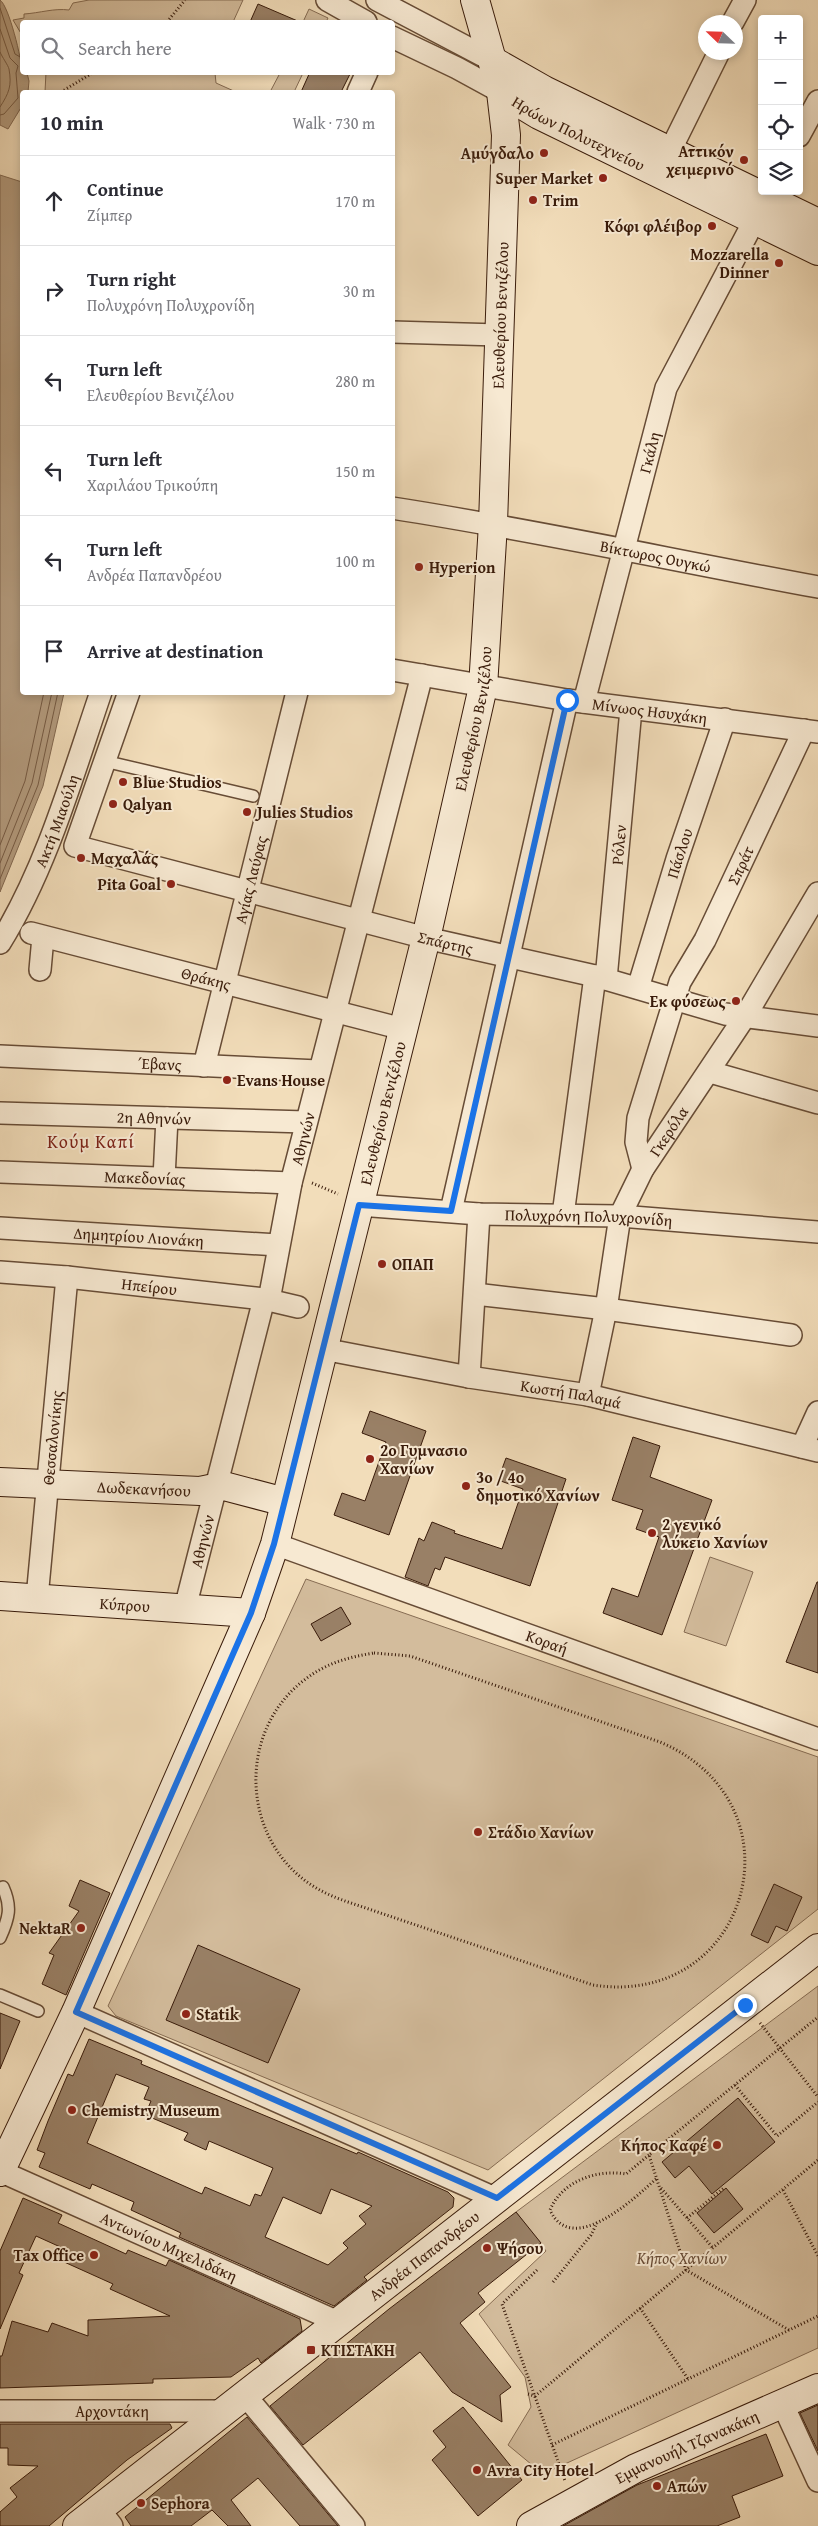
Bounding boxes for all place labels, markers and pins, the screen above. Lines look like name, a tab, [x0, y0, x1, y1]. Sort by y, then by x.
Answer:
place label: Αττικόν χειμερινό	[666, 139, 734, 181]
place label: Αμύγδαλο	[461, 141, 534, 165]
marker: Αμύγδαλο	[538, 147, 550, 159]
marker: Αττικόν χειμερινό	[738, 154, 750, 166]
place label: Super Market	[496, 166, 593, 190]
marker: Super Market	[597, 172, 609, 184]
place label: Trim	[543, 188, 579, 212]
marker: Trim	[527, 194, 539, 206]
place label: Κόφι φλέιβορ	[605, 214, 702, 238]
marker: Κόφι φλέιβορ	[706, 220, 718, 232]
place label: Mozzarella Dinner	[690, 242, 770, 284]
marker: Mozzarella Dinner	[773, 257, 785, 269]
place label: Hyperion	[429, 555, 496, 579]
marker: Hyperion	[413, 561, 425, 573]
place label: Blue Studios	[133, 770, 222, 794]
marker: Blue Studios	[117, 776, 129, 788]
place label: Qalyan	[123, 792, 172, 816]
marker: Qalyan	[107, 798, 119, 810]
place label: Julies Studios	[254, 800, 353, 824]
marker: Julies Studios	[241, 806, 253, 818]
place label: Μαχαλάς	[91, 846, 159, 870]
marker: Μαχαλάς	[75, 852, 87, 864]
place label: Pita Goal	[98, 872, 161, 896]
marker: Pita Goal	[165, 878, 177, 890]
place label: Εκ φύσεως	[650, 989, 727, 1013]
marker: Εκ φύσεως	[730, 995, 742, 1007]
place label: Evans House	[237, 1068, 325, 1092]
marker: Evans House	[221, 1074, 233, 1086]
place label: ΟΠΑΠ	[392, 1252, 434, 1276]
marker: ΟΠΑΠ	[376, 1258, 388, 1270]
place label: 2ο Γυμνασιο Χανίων	[380, 1438, 468, 1480]
marker: 2ο Γυμνασιο Χανίων	[364, 1453, 376, 1465]
place label: 3ο / 4ο δημοτικό Χανίων	[476, 1465, 600, 1507]
marker: 3ο / 4ο δημοτικό Χανίων	[460, 1480, 472, 1492]
place label: 2 γενικό λύκειο Χανίων	[662, 1512, 768, 1554]
marker: 2 γενικό λύκειο Χανίων	[646, 1527, 658, 1539]
place label: Στάδιο Χανίων	[488, 1820, 594, 1844]
marker: Στάδιο Χανίων	[472, 1826, 484, 1838]
place label: NektaR	[19, 1916, 71, 1940]
marker: NektaR	[75, 1922, 87, 1934]
place label: Statik	[196, 2002, 240, 2026]
marker: Statik	[180, 2008, 192, 2020]
place label: Chemistry Museum	[82, 2098, 220, 2122]
marker: Chemistry Museum	[66, 2104, 78, 2116]
place label: Κήπος Καφέ	[621, 2133, 707, 2157]
marker: Κήπος Καφέ	[711, 2139, 723, 2151]
place label: Ψήσου	[496, 2236, 543, 2260]
marker: Ψήσου	[481, 2242, 493, 2254]
place label: Tax Office	[14, 2243, 84, 2267]
marker: Tax Office	[88, 2249, 100, 2261]
place label: ΚΤΙΣΤΑΚΗ	[321, 2338, 395, 2362]
marker: ΚΤΙΣΤΑΚΗ	[305, 2344, 317, 2356]
place label: Avra City Hotel	[487, 2458, 594, 2482]
marker: Avra City Hotel	[471, 2464, 483, 2476]
place label: Απών	[667, 2474, 708, 2498]
marker: Απών	[651, 2480, 663, 2492]
place label: Sephora	[151, 2491, 211, 2515]
marker: Sephora	[135, 2497, 147, 2509]

